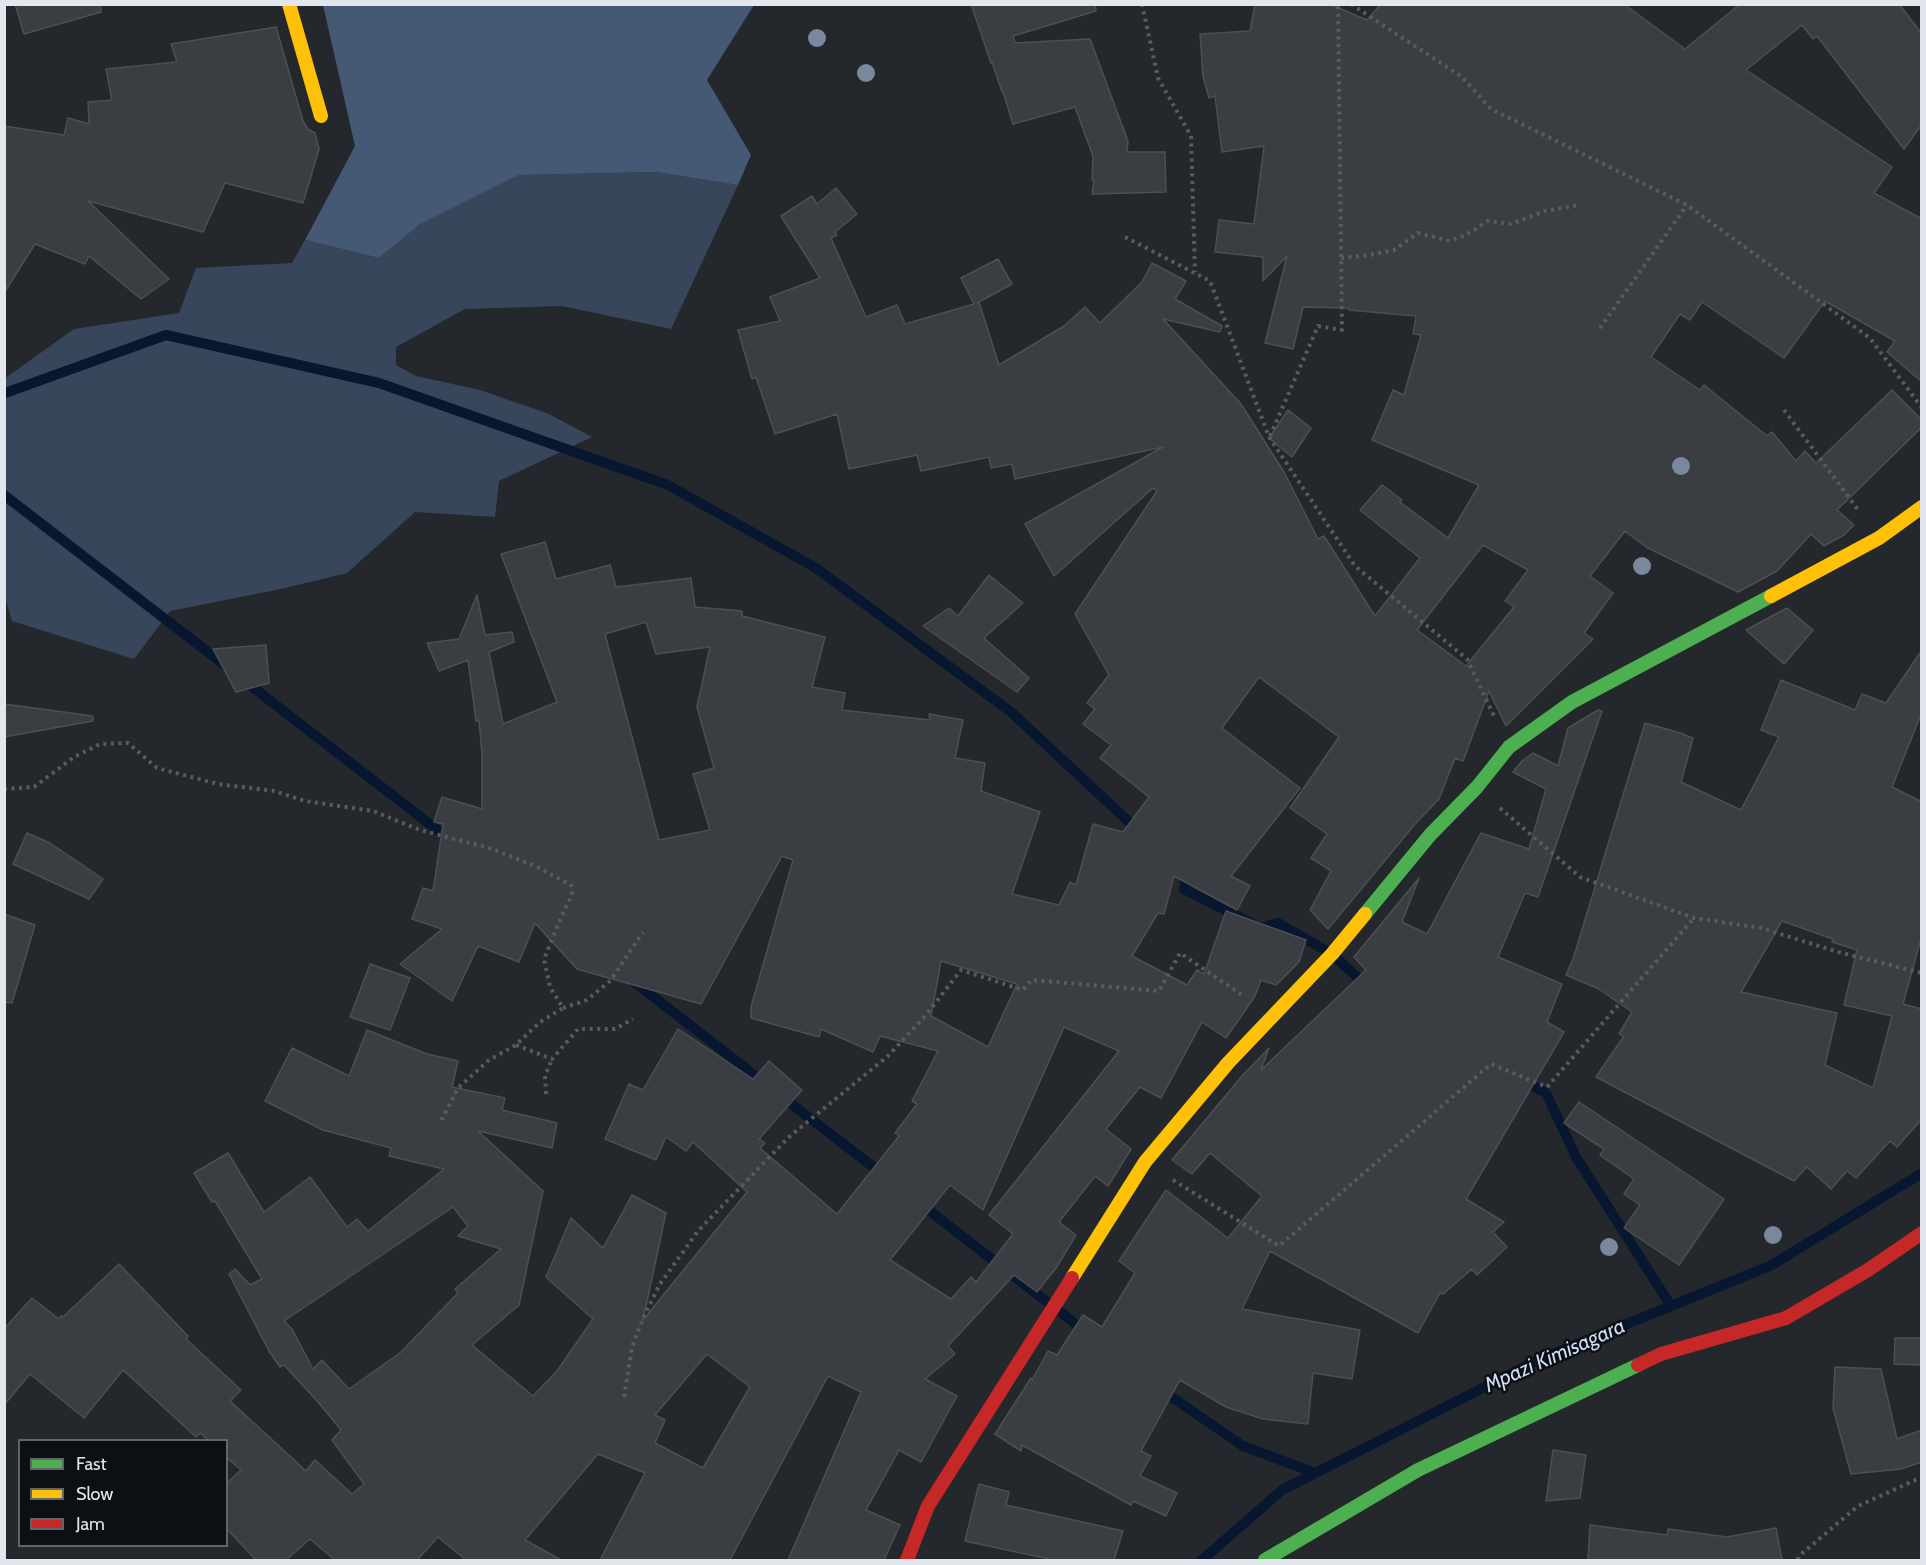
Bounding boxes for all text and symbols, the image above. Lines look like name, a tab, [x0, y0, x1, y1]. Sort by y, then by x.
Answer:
water label: Mpazi Kimisagara	[1481, 1314, 1629, 1398]
legend	[18, 1439, 228, 1547]
text: Fast	[76, 1453, 107, 1475]
text: Slow	[76, 1483, 113, 1505]
text: Jam	[76, 1513, 105, 1535]

